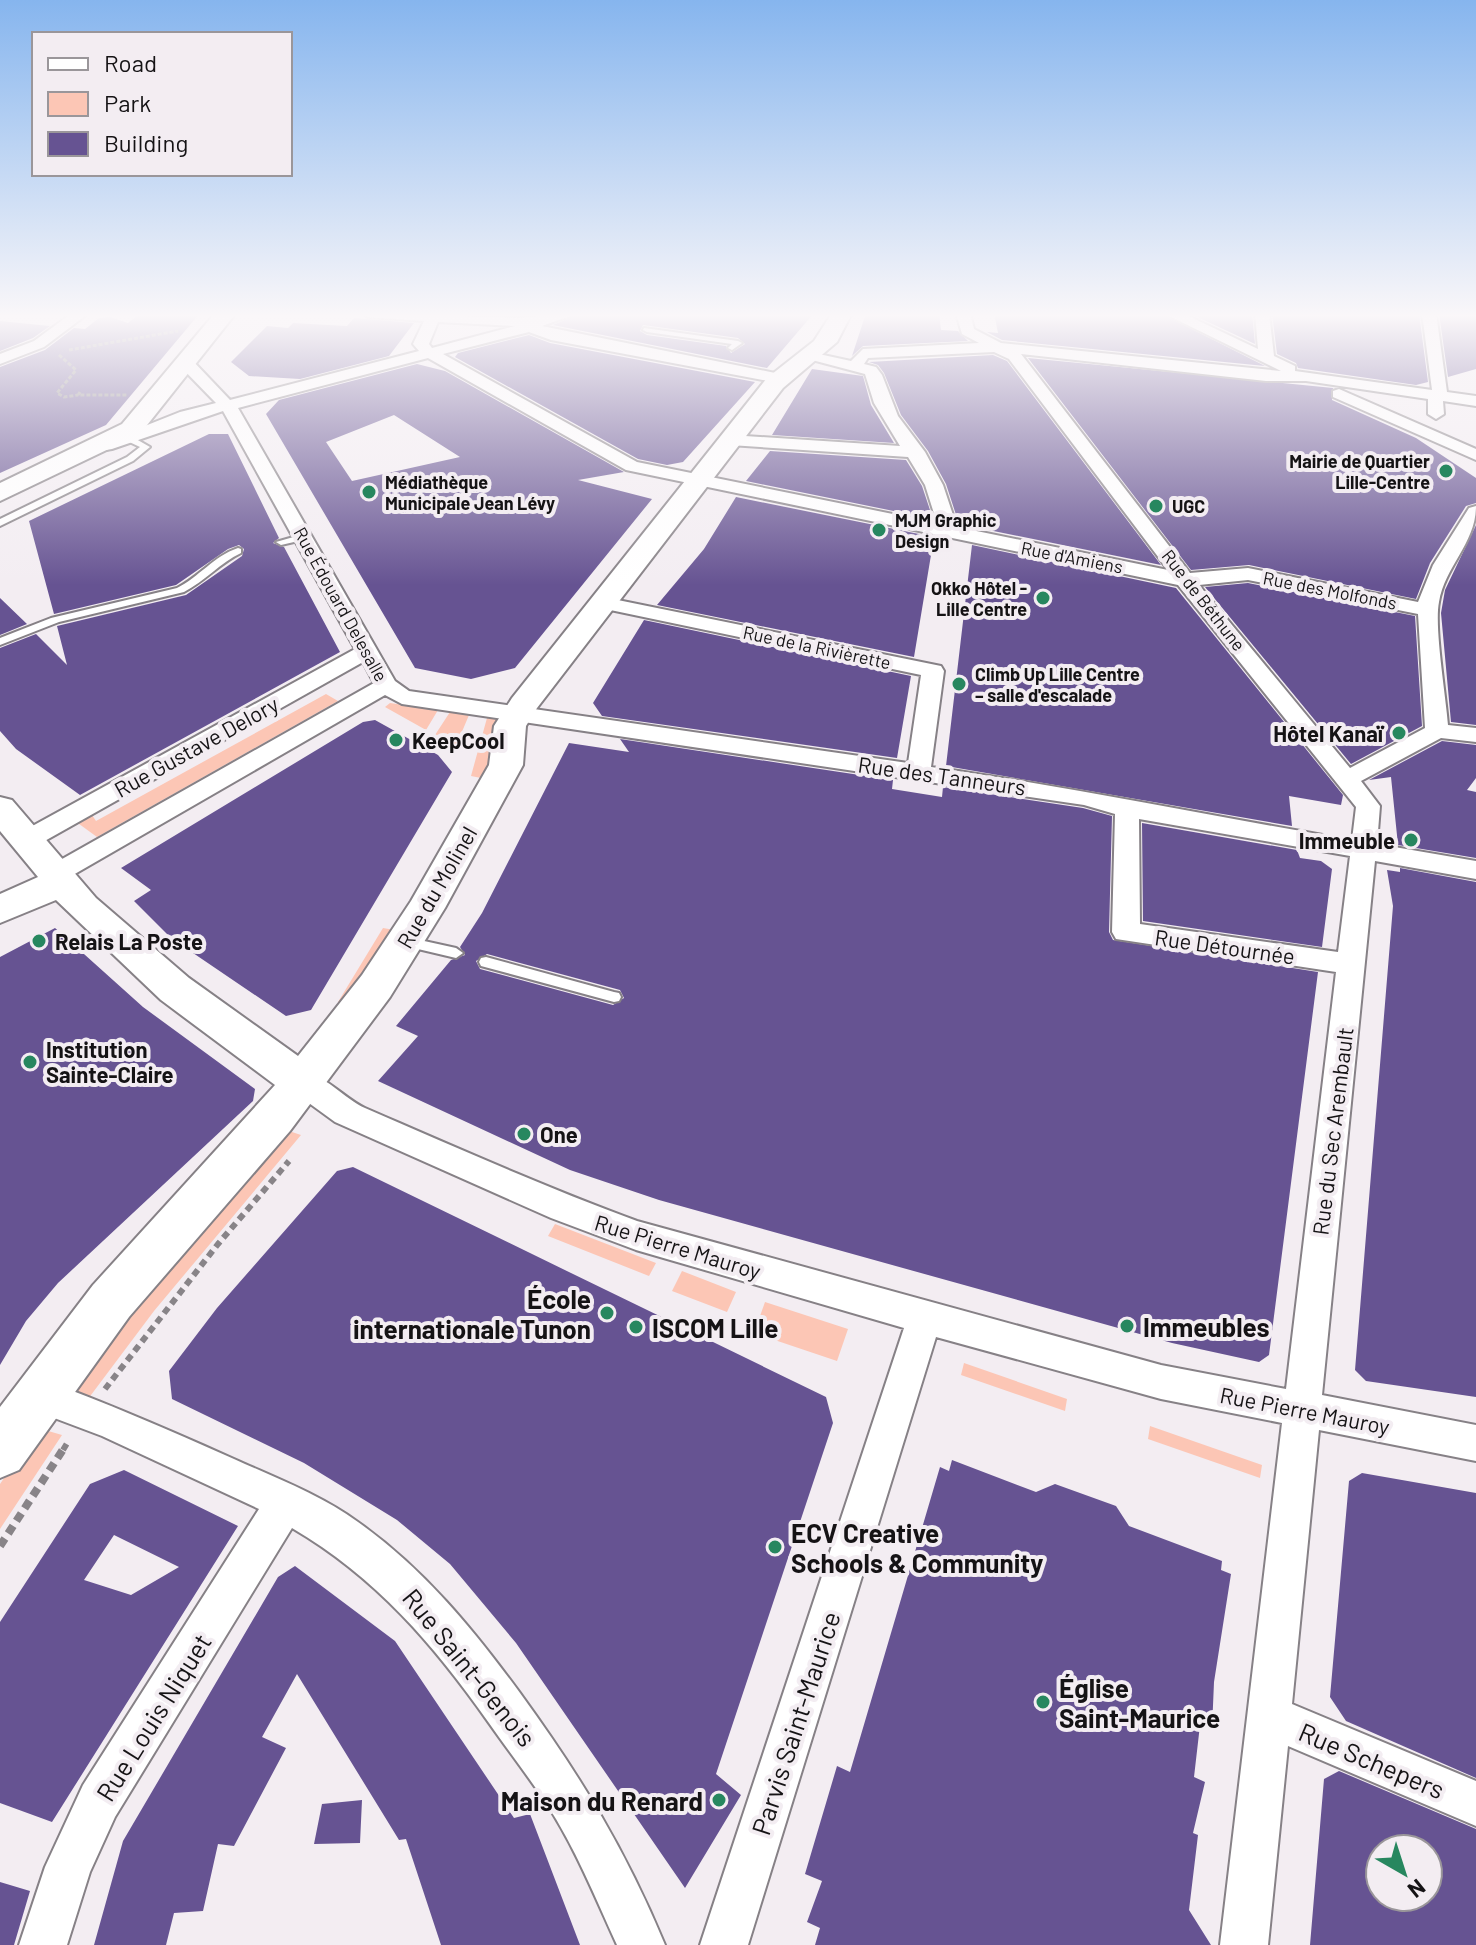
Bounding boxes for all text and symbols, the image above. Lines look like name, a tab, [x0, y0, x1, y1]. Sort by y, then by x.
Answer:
legend	[32, 32, 292, 176]
text: Road	[104, 48, 157, 77]
text: Park	[104, 88, 151, 117]
text: Building	[104, 128, 188, 157]
place label: Mairie de Quartier Lille-Centre	[1289, 450, 1430, 493]
marker: Mairie de Quartier Lille-Centre	[1437, 462, 1455, 480]
place label: Médiathèque Municipale Jean Lévy	[385, 471, 555, 514]
marker: Médiathèque Municipale Jean Lévy	[360, 483, 378, 501]
place label: UGC	[1172, 495, 1205, 517]
marker: UGC	[1147, 497, 1165, 515]
place label: MJM Graphic Design	[895, 509, 997, 552]
marker: MJM Graphic Design	[870, 521, 888, 539]
street label: Rue Édouard Delesalle	[289, 523, 393, 685]
street label: Rue d'Amiens	[1019, 536, 1125, 578]
street label: Rue de Béthune	[1158, 545, 1250, 655]
street label: Rue des Molfonds	[1261, 566, 1399, 614]
place label: Okko Hôtel - Lille Centre	[931, 577, 1027, 620]
marker: Okko Hôtel - Lille Centre	[1034, 589, 1052, 607]
street label: Rue de la Rivièrette	[741, 621, 893, 673]
place label: Climb Up Lille Centre – salle d'escalade	[975, 663, 1140, 706]
marker: Climb Up Lille Centre – salle d'escalade	[950, 675, 968, 693]
street label: Rue Gustave Delory	[109, 690, 283, 802]
place label: Hôtel Kanaï	[1273, 720, 1385, 746]
marker: Hôtel Kanaï	[1390, 724, 1408, 742]
place label: KeepCool	[412, 727, 505, 753]
marker: KeepCool	[387, 731, 405, 749]
street label: Rue des Tanneurs	[857, 750, 1027, 800]
street label: Rue du Molinel	[391, 821, 481, 953]
place label: Immeuble	[1299, 827, 1395, 853]
marker: Immeuble	[1402, 831, 1420, 849]
street label: Rue Détournée	[1153, 923, 1297, 969]
place label: Relais La Poste	[55, 928, 203, 954]
marker: Relais La Poste	[30, 932, 48, 950]
street label: Rue du Sec Arembault	[1306, 1026, 1358, 1236]
place label: Institution Sainte-Claire	[46, 1036, 174, 1087]
marker: Institution Sainte-Claire	[21, 1053, 39, 1071]
place label: One	[540, 1121, 578, 1147]
marker: One	[515, 1125, 533, 1143]
street label: Rue Pierre Mauroy	[592, 1208, 764, 1284]
place label: École internationale Tunon	[353, 1283, 591, 1344]
marker: École internationale Tunon	[598, 1304, 616, 1322]
place label: Immeubles	[1143, 1311, 1270, 1342]
place label: ISCOM Lille	[652, 1312, 778, 1343]
marker: Immeubles	[1118, 1317, 1136, 1335]
marker: ISCOM Lille	[627, 1318, 645, 1336]
street label: Rue Pierre Mauroy	[1218, 1381, 1392, 1439]
place label: ECV Creative Schools & Community	[791, 1517, 1043, 1578]
marker: ECV Creative Schools & Community	[766, 1538, 784, 1556]
street label: Rue Saint-Genois	[397, 1582, 543, 1752]
street label: Parvis Saint-Maurice	[744, 1607, 846, 1839]
street label: Rue Louis Niquet	[89, 1627, 217, 1807]
place label: Église Saint-Maurice	[1059, 1672, 1220, 1733]
marker: Église Saint-Maurice	[1034, 1693, 1052, 1711]
street label: Rue Schepers	[1294, 1715, 1450, 1805]
place label: Maison du Renard	[501, 1785, 703, 1816]
marker: Maison du Renard	[710, 1791, 728, 1809]
north arrow	[1364, 1833, 1444, 1913]
text: N	[1403, 1875, 1431, 1904]

